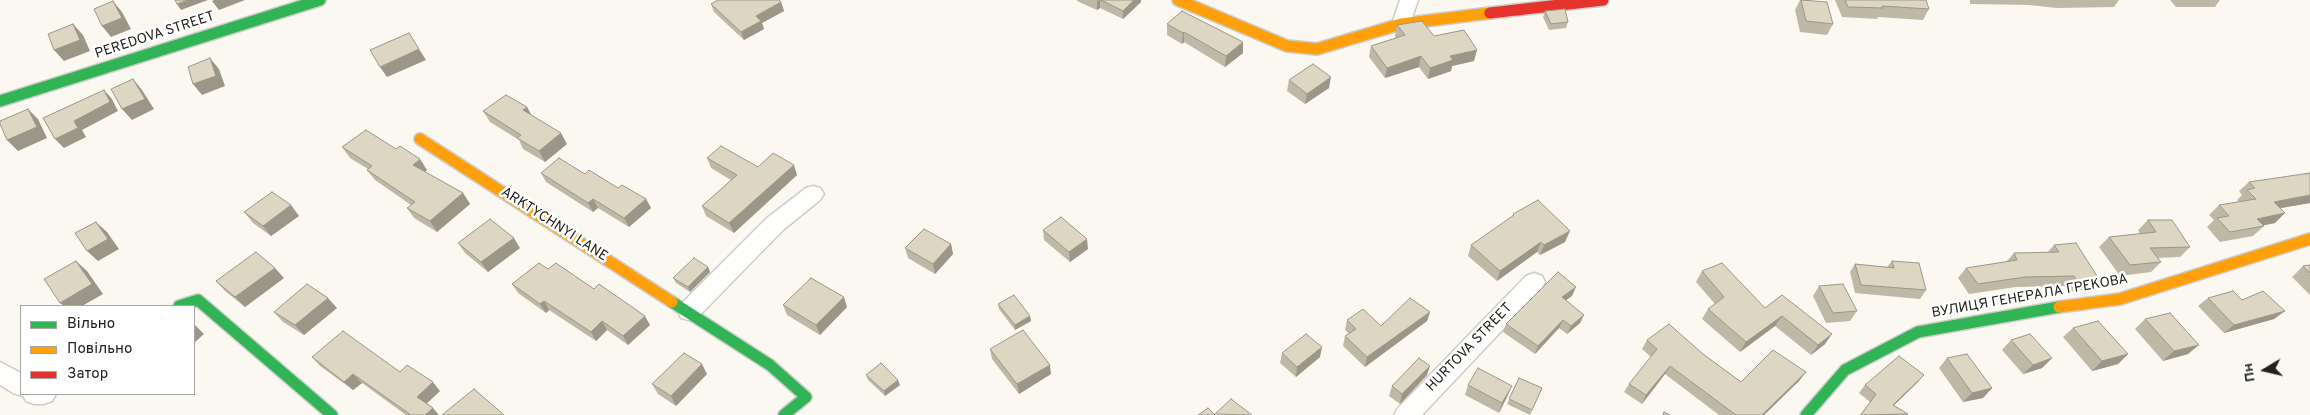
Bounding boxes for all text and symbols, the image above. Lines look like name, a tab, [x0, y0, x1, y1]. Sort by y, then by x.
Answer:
street label: PEREDOVA STREET	[93, 9, 217, 63]
street label: ARKTYCHNYI LANE	[498, 184, 610, 266]
street label: ВУЛИЦЯ ГЕНЕРАЛА ГРЕКОВА	[1931, 271, 2129, 323]
street label: HURTOVA STREET	[1423, 300, 1517, 396]
legend	[20, 305, 195, 395]
text: Вільно	[67, 315, 115, 334]
text: Повільно	[67, 340, 132, 359]
north arrow	[2240, 345, 2290, 395]
text: Пн	[2240, 362, 2260, 383]
text: Затор	[67, 365, 108, 384]

